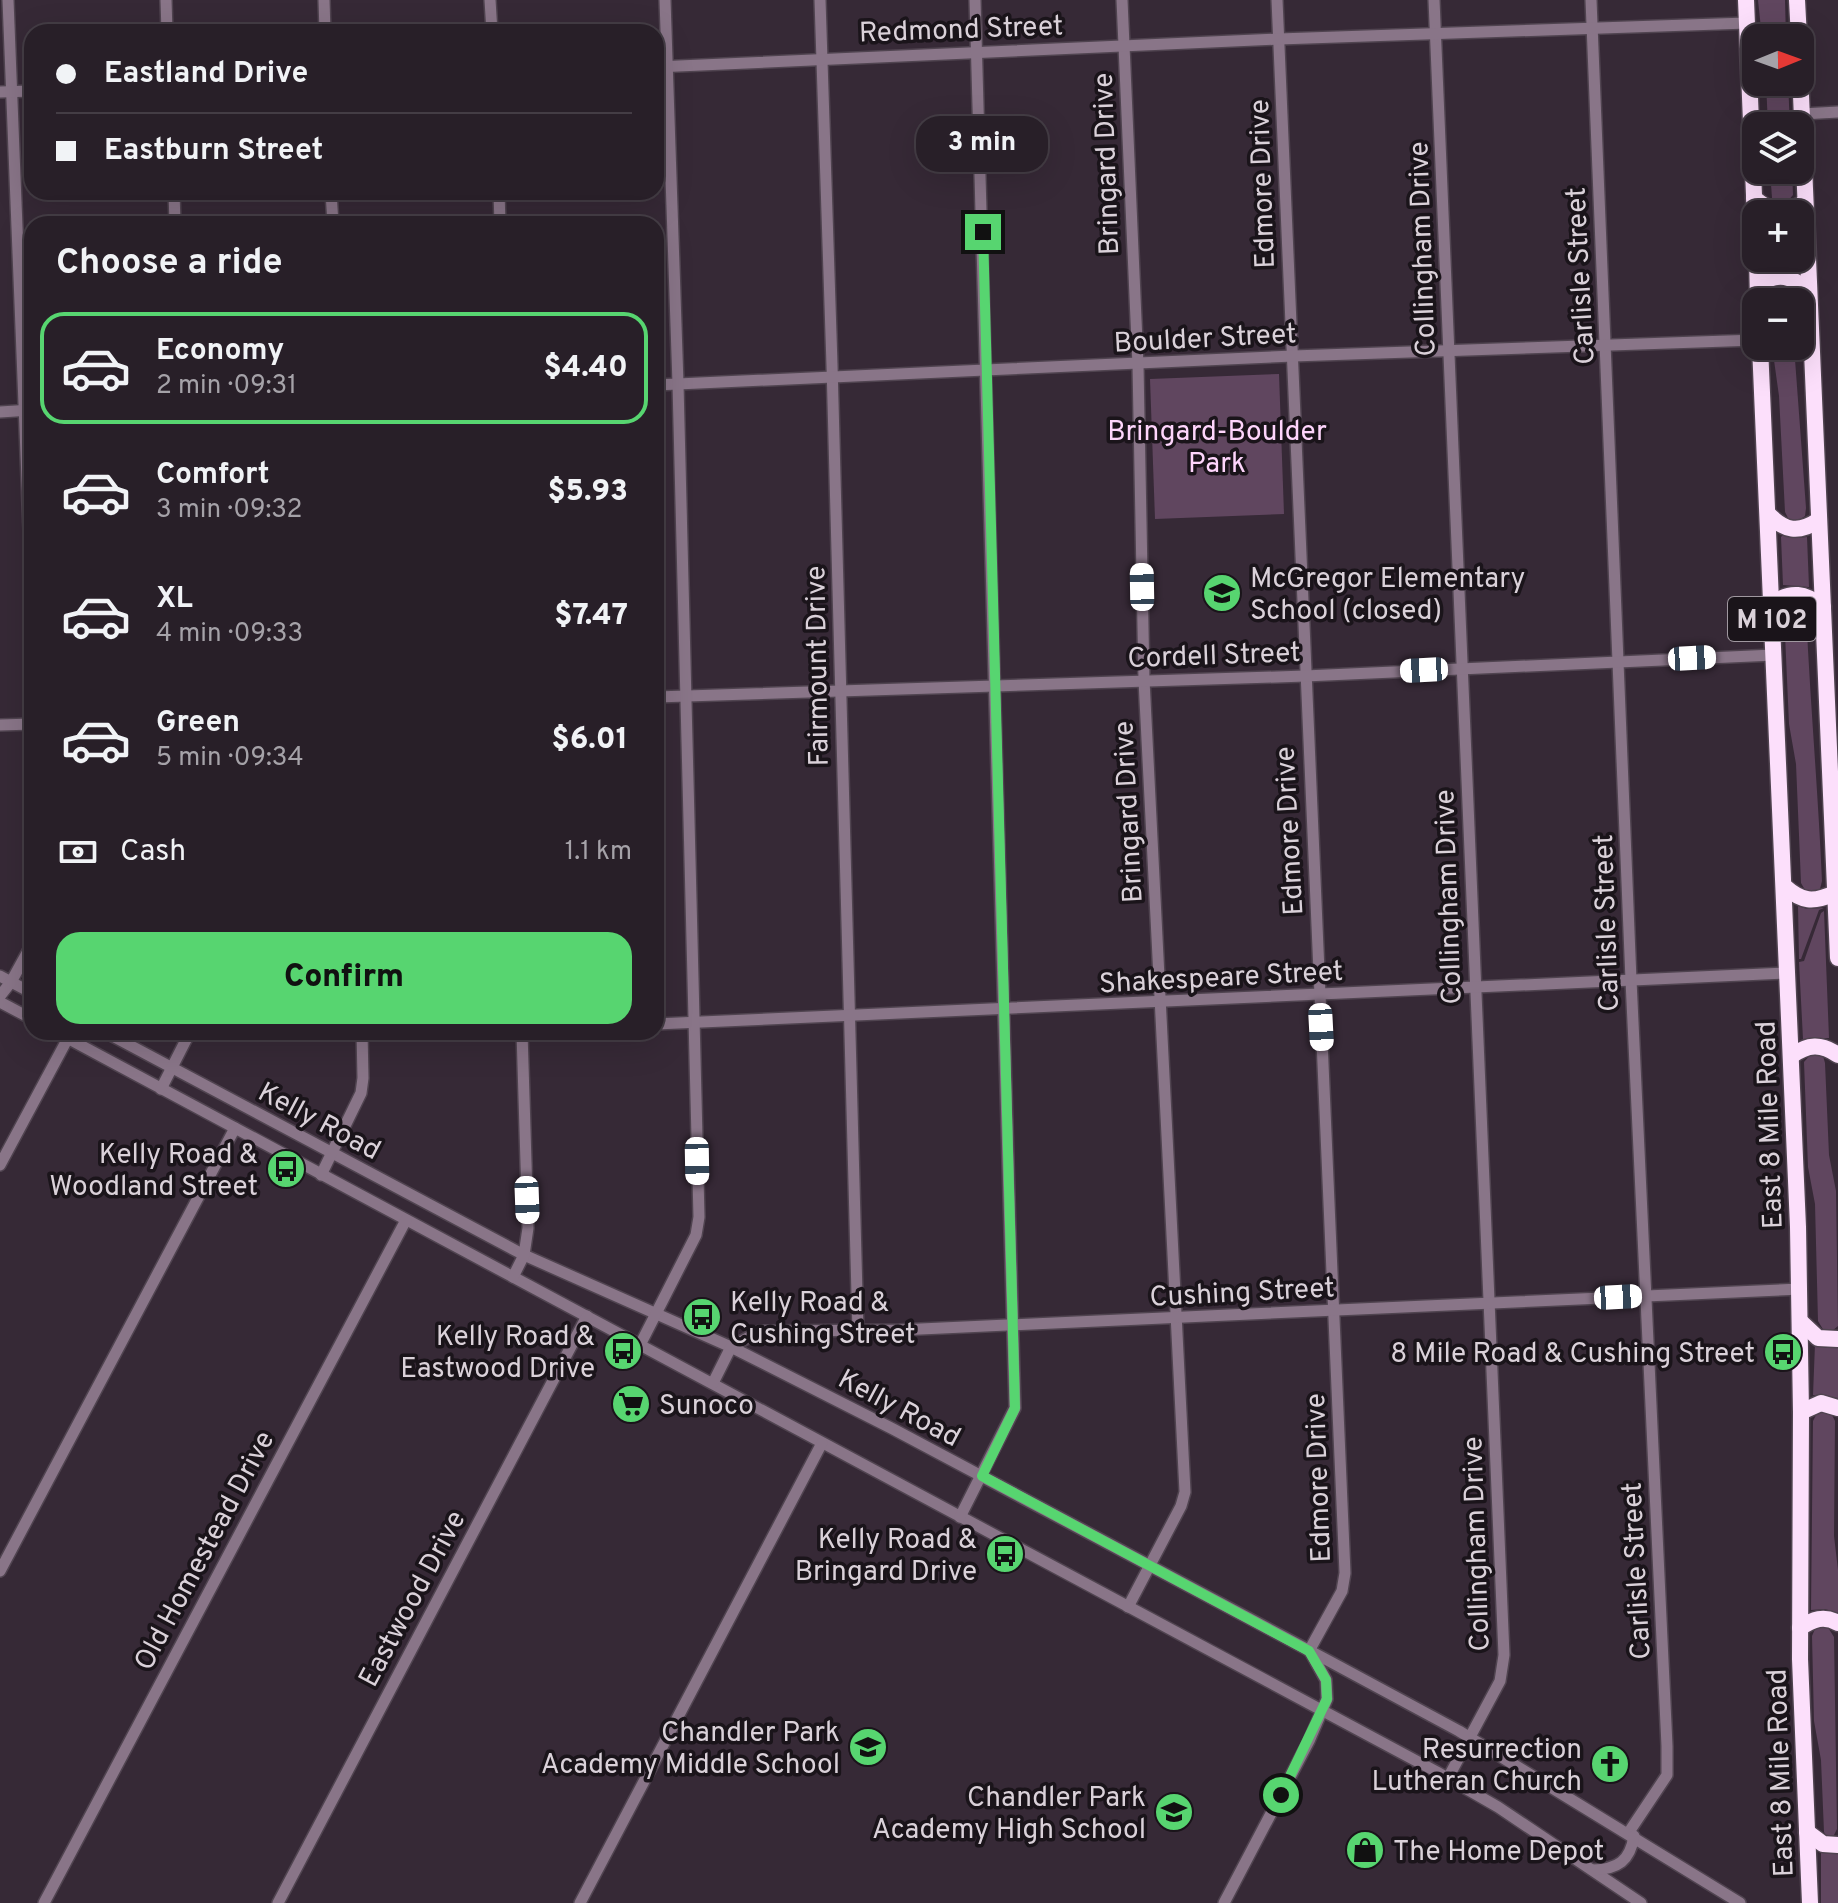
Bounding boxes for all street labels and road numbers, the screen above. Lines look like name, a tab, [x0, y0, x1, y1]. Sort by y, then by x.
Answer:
street label: Redmond Street	[858, 9, 1064, 53]
street label: Bringard Drive	[1087, 72, 1129, 256]
street label: Edmore Drive	[1243, 99, 1285, 269]
street label: Collingham Drive	[1402, 141, 1446, 357]
street label: Carlisle Street	[1559, 186, 1605, 365]
street label: Boulder Street	[1113, 317, 1297, 363]
street label: Fairmount Drive	[799, 565, 839, 767]
road number: M 102	[1728, 597, 1816, 641]
street label: Cordell Street	[1127, 636, 1301, 678]
street label: Bringard Drive	[1107, 720, 1153, 904]
street label: Edmore Drive	[1269, 745, 1313, 916]
street label: Collingham Drive	[1428, 789, 1472, 1005]
street label: Carlisle Street	[1587, 834, 1629, 1012]
street label: Shakespeare Street	[1098, 955, 1344, 1003]
street label: East 8 Mile Road	[1749, 1020, 1793, 1230]
street label: Kelly Road	[251, 1075, 386, 1170]
street label: Cushing Street	[1149, 1271, 1336, 1317]
street label: Kelly Road	[831, 1362, 966, 1457]
street label: Edmore Drive	[1299, 1393, 1341, 1563]
street label: Old Homestead Drive	[127, 1426, 284, 1677]
street label: Collingham Drive	[1456, 1436, 1500, 1652]
street label: Carlisle Street	[1615, 1481, 1661, 1660]
street label: Eastwood Drive	[352, 1505, 475, 1694]
street label: East 8 Mile Road	[1760, 1668, 1804, 1878]

